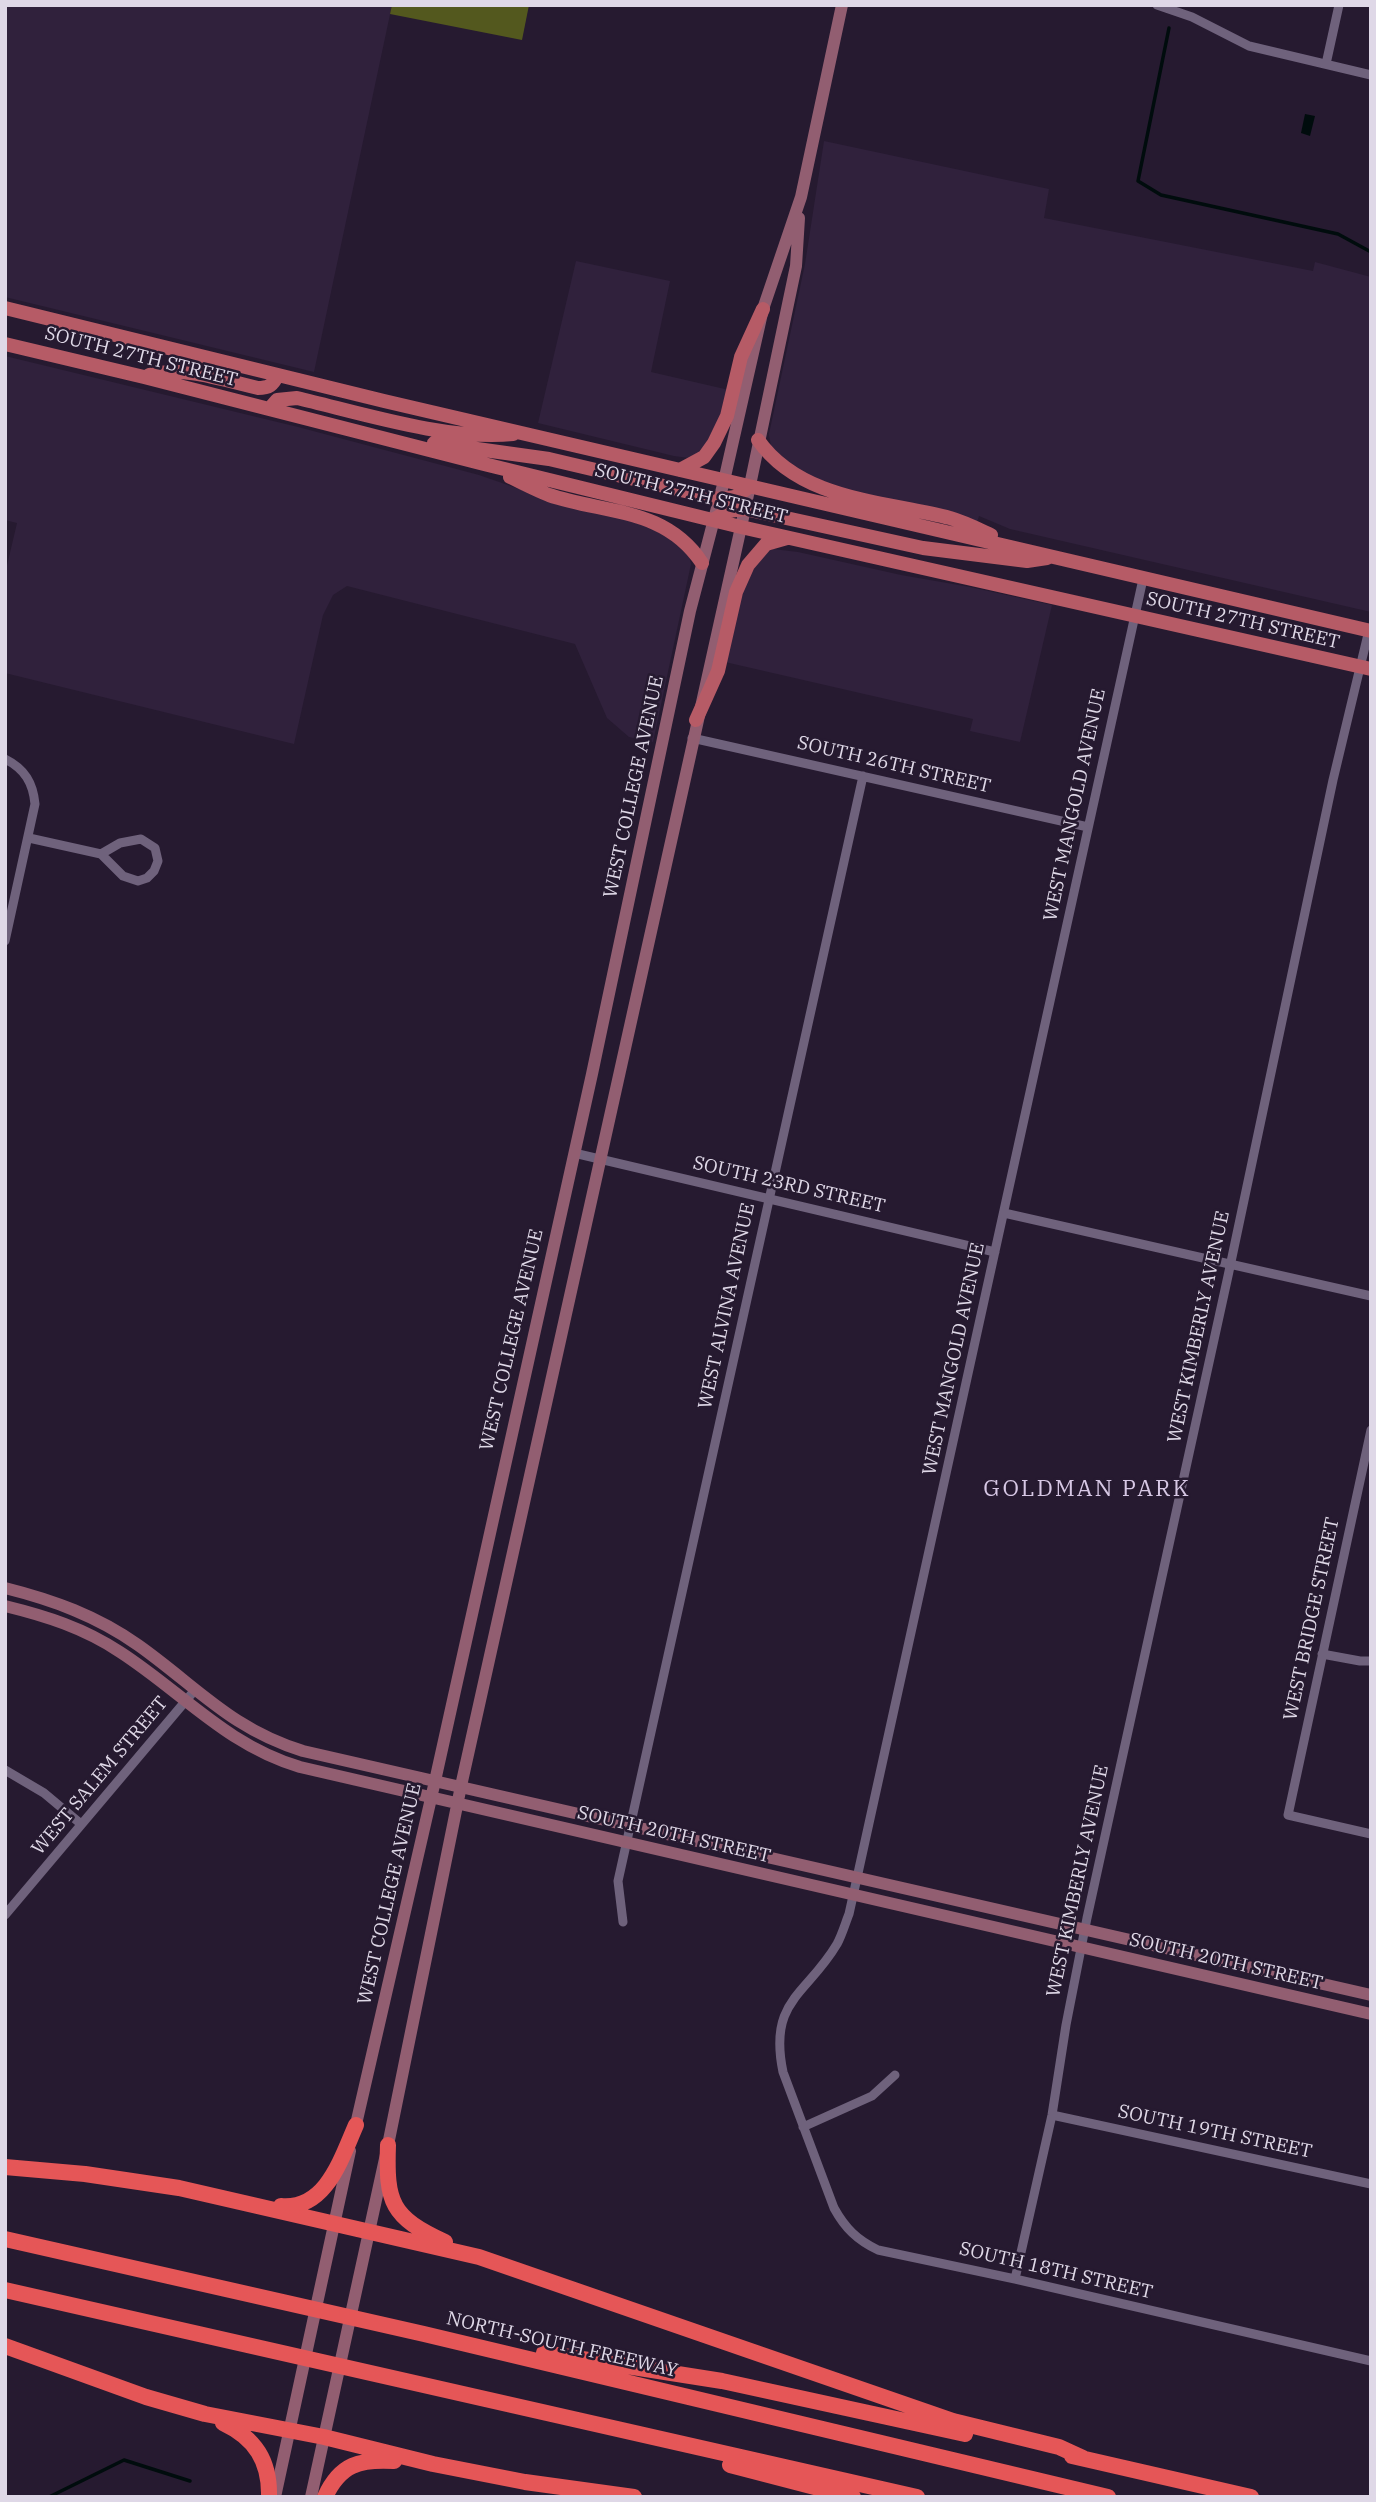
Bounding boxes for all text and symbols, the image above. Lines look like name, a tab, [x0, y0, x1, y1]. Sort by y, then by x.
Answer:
street label: SOUTH 27TH STREET	[42, 322, 240, 392]
street label: SOUTH 27TH STREET	[592, 459, 790, 529]
street label: SOUTH 27TH STREET	[1144, 588, 1342, 654]
street label: WEST COLLEGE AVENUE	[599, 674, 669, 900]
street label: WEST MANGOLD AVENUE	[1039, 687, 1111, 923]
street label: SOUTH 26TH STREET	[795, 732, 993, 798]
street label: SOUTH 23RD STREET	[691, 1152, 887, 1218]
street label: WEST ALVINA AVENUE	[694, 1201, 760, 1411]
street label: WEST KIMBERLY AVENUE	[1163, 1209, 1235, 1445]
street label: WEST COLLEGE AVENUE	[475, 1227, 549, 1453]
street label: WEST MANGOLD AVENUE	[918, 1241, 990, 1477]
district label: GOLDMAN PARK	[985, 1475, 1189, 1503]
street label: WEST BRIDGE STREET	[1279, 1515, 1345, 1723]
street label: WEST SALEM STREET	[27, 1692, 173, 1860]
street label: WEST KIMBERLY AVENUE	[1042, 1763, 1114, 1999]
street label: WEST COLLEGE AVENUE	[353, 1781, 427, 2007]
street label: SOUTH 20TH STREET	[575, 1802, 773, 1868]
street label: SOUTH 20TH STREET	[1127, 1929, 1325, 1995]
street label: SOUTH 19TH STREET	[1116, 2100, 1314, 2164]
street label: SOUTH 18TH STREET	[957, 2238, 1155, 2304]
street label: NORTH-SOUTH FREEWAY	[444, 2307, 680, 2383]

